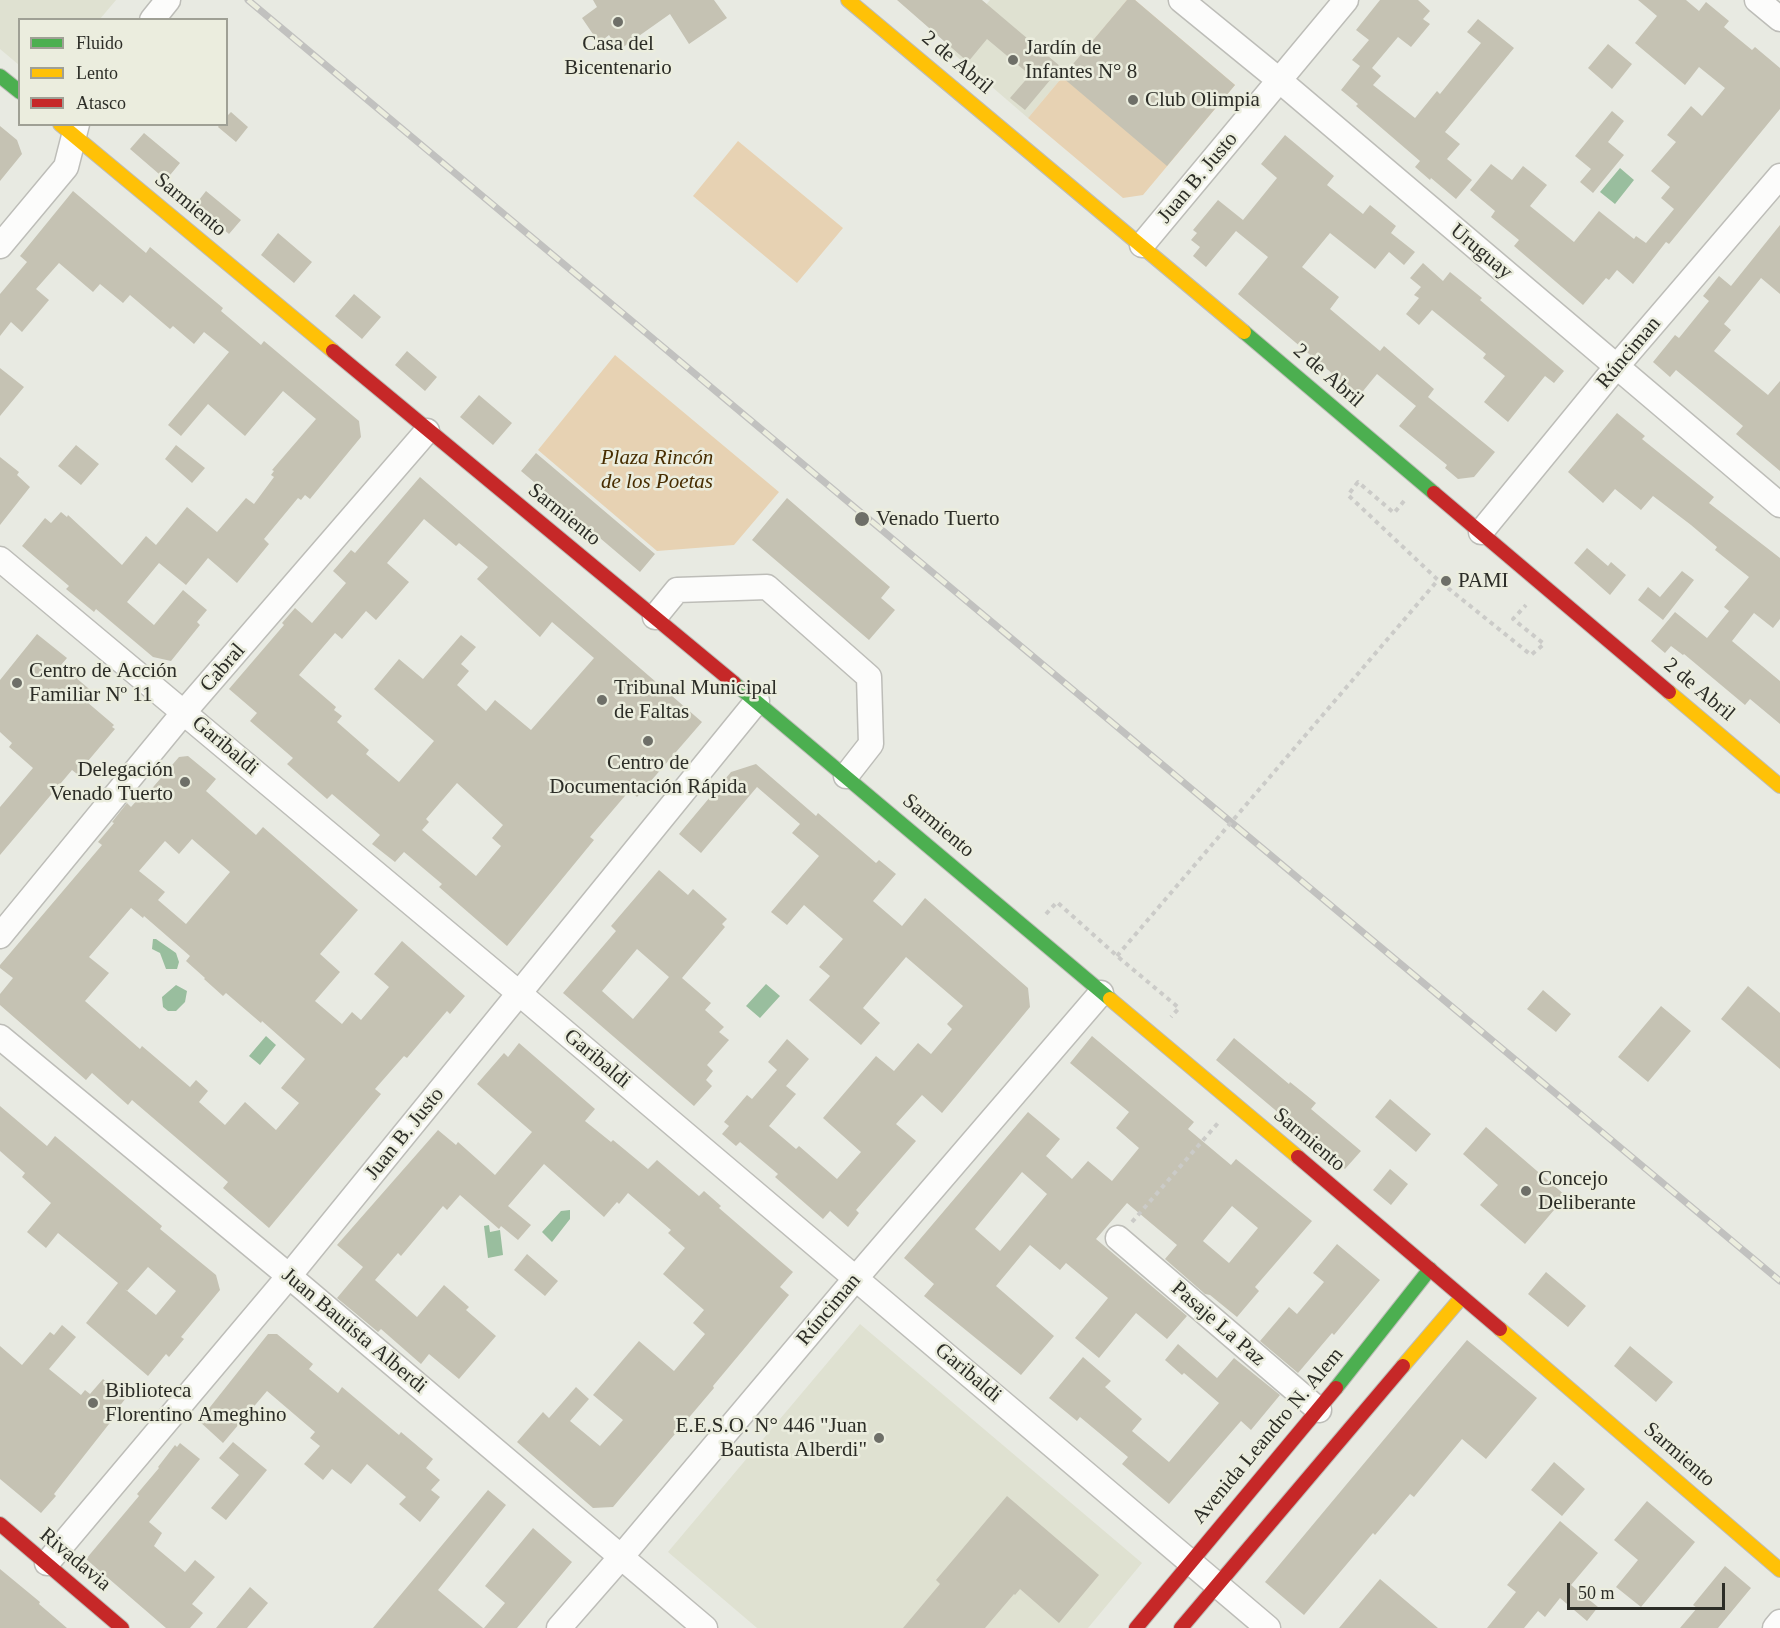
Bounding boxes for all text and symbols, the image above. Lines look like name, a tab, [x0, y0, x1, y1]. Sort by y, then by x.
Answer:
marker: Casa del Bicentenario	[611, 15, 625, 29]
legend	[18, 18, 228, 126]
street label: 2 de Abril	[916, 26, 998, 100]
place label: Casa del Bicentenario	[564, 31, 672, 81]
text: Fluido	[76, 33, 123, 53]
place label: Jardín de Infantes N° 8	[1025, 35, 1137, 85]
marker: Jardín de Infantes N° 8	[1006, 53, 1020, 67]
text: Lento	[76, 63, 118, 83]
place label: Club Olimpia	[1145, 87, 1260, 113]
text: Atasco	[76, 93, 126, 113]
marker: Club Olimpia	[1126, 93, 1140, 107]
street label: Juan B. Justo	[1153, 127, 1243, 229]
street label: Sarmiento	[149, 168, 231, 242]
street label: Uruguay	[1445, 219, 1517, 285]
street label: Rúnciman	[1592, 312, 1666, 394]
street label: 2 de Abril	[1288, 339, 1368, 413]
park label: Plaza Rincón de los Poetas	[601, 445, 713, 495]
street label: Sarmiento	[523, 478, 605, 552]
place label: Venado Tuerto	[876, 506, 999, 532]
marker: Venado Tuerto	[853, 510, 871, 528]
place label: PAMI	[1458, 568, 1509, 594]
marker: PAMI	[1439, 574, 1453, 588]
street label: Cabral	[195, 639, 251, 697]
street label: 2 de Abril	[1658, 653, 1740, 727]
place label: Centro de Acción Familiar Nº 11	[29, 658, 177, 708]
place label: Tribunal Municipal de Faltas	[614, 675, 777, 725]
marker: Centro de Acción Familiar Nº 11	[10, 676, 24, 690]
marker: Tribunal Municipal de Faltas	[595, 693, 609, 707]
street label: Garibaldi	[187, 711, 263, 781]
marker: Centro de Documentación Rápida	[641, 734, 655, 748]
place label: Centro de Documentación Rápida	[549, 750, 747, 800]
place label: Delegación Venado Tuerto	[50, 757, 173, 807]
marker: Delegación Venado Tuerto	[178, 775, 192, 789]
street label: Sarmiento	[897, 789, 979, 863]
street label: Garibaldi	[559, 1024, 635, 1094]
street label: Juan B. Justo	[360, 1083, 450, 1185]
street label: Sarmiento	[1268, 1103, 1350, 1177]
place label: Concejo Deliberante	[1538, 1166, 1636, 1216]
marker: Concejo Deliberante	[1519, 1184, 1533, 1198]
street label: Juan Bautista Alberdi	[276, 1263, 432, 1399]
street label: Rúnciman	[792, 1269, 866, 1351]
street label: Pasaje La Paz	[1166, 1276, 1270, 1372]
street label: Garibaldi	[930, 1338, 1006, 1408]
street label: Avenida Leandro N. Alem	[1187, 1343, 1349, 1529]
place label: Biblioteca Florentino Ameghino	[105, 1378, 286, 1428]
marker: Biblioteca Florentino Ameghino	[86, 1396, 100, 1410]
place label: E.E.S.O. N° 446 "Juan Bautista Alberdi"	[676, 1413, 867, 1463]
street label: Sarmiento	[1638, 1417, 1720, 1493]
marker: E.E.S.O. N° 446 "Juan Bautista Alberdi"	[872, 1431, 886, 1445]
street label: Rivadavia	[34, 1523, 116, 1597]
scale bar	[1570, 1571, 1728, 1609]
text: 50 m	[1578, 1583, 1615, 1603]

